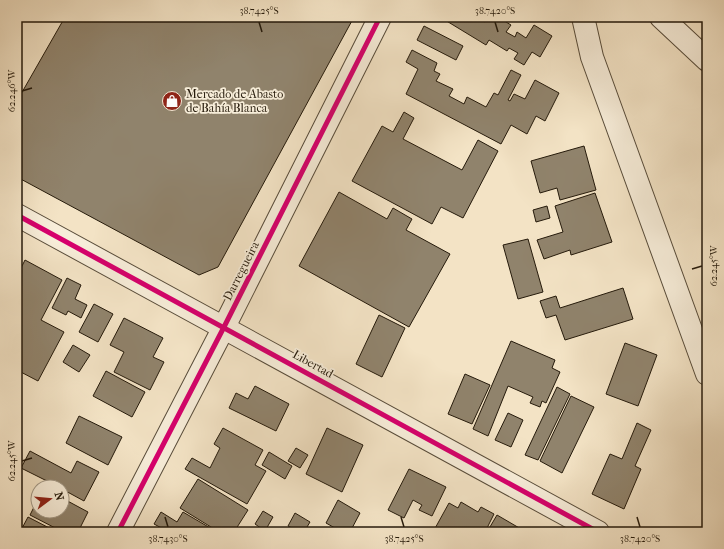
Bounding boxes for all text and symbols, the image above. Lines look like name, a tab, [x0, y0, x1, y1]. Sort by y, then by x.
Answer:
text: 38.7425°S	[239, 5, 279, 17]
text: 38.7420°S	[475, 5, 515, 17]
text: 62.246°W	[6, 69, 18, 112]
place label: Mercado de Abasto de Bahía Blanca	[186, 87, 283, 115]
shop icon: Mercado de Abasto de Bahía Blanca	[161, 90, 183, 112]
street label: Darregueira	[220, 239, 262, 303]
text: 62.245°W	[708, 244, 720, 287]
street label: Libertad	[290, 347, 336, 381]
text: 62.245°W	[6, 439, 18, 482]
north arrow	[30, 479, 70, 519]
text: N	[52, 491, 67, 503]
text: 38.7430°S	[148, 533, 188, 545]
text: 38.7425°S	[384, 533, 424, 545]
text: 38.7420°S	[620, 533, 660, 545]

